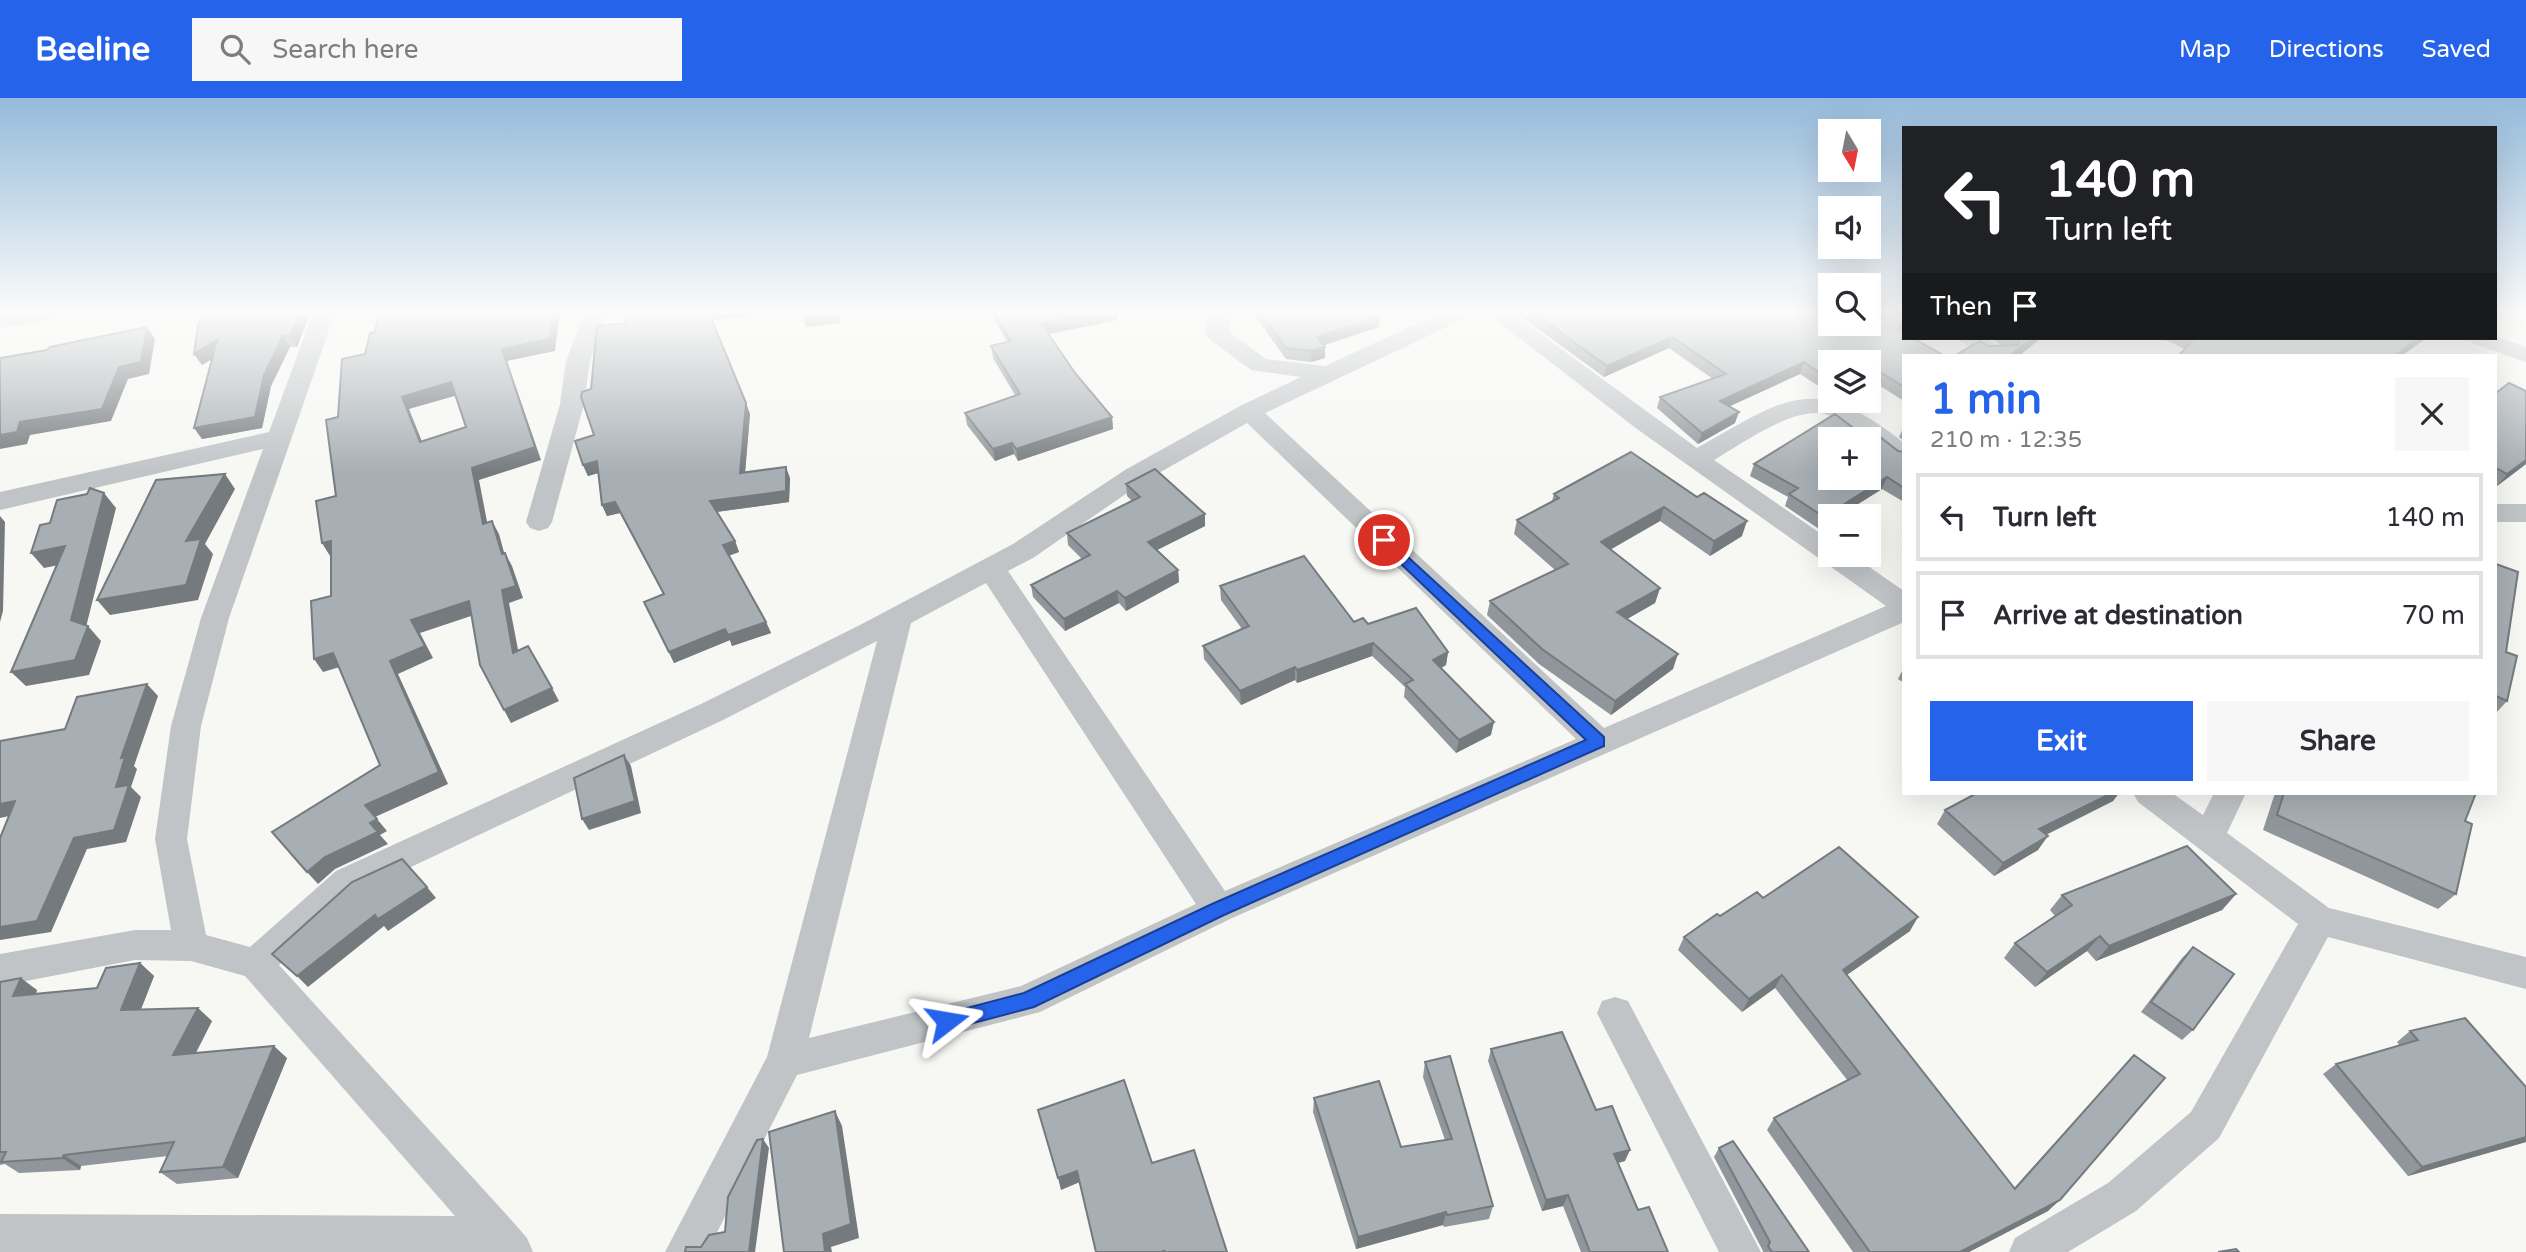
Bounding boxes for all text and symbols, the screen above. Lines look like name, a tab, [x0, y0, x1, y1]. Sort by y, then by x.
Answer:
search box	[192, 18, 682, 81]
text: Beeline	[35, 30, 150, 69]
icon: search	[216, 30, 254, 68]
text: Search here	[272, 34, 418, 65]
text: Map	[2179, 35, 2231, 64]
text: Directions	[2269, 35, 2384, 64]
text: Saved	[2422, 35, 2491, 64]
north arrow	[1818, 119, 1881, 182]
map controls	[1818, 119, 1881, 567]
text: 140 m	[2045, 151, 2195, 210]
icon: left	[1930, 154, 2021, 245]
button: sound	[1818, 196, 1881, 259]
text: Turn left	[2045, 211, 2172, 249]
button: search	[1818, 273, 1881, 336]
icon: arrive	[2006, 287, 2044, 325]
text: Then	[1930, 291, 1992, 322]
button: layers	[1818, 350, 1881, 413]
text: 1 min	[1930, 374, 2042, 425]
button: close	[2395, 377, 2469, 451]
text: 210 m · 12:35	[1930, 426, 2082, 454]
button: +	[1818, 427, 1881, 490]
icon: left	[1934, 498, 1972, 536]
text: Turn left	[1993, 502, 2096, 533]
text: 140 m	[2385, 502, 2465, 533]
button: −	[1818, 504, 1881, 567]
pin	[1354, 510, 1414, 570]
icon: arrive	[1365, 521, 1403, 559]
icon: arrive	[1934, 596, 1972, 634]
text: Arrive at destination	[1993, 600, 2243, 631]
text: 70 m	[2402, 600, 2465, 631]
button: Exit	[1930, 701, 2193, 781]
button: Share	[2207, 701, 2469, 781]
position arrow	[910, 984, 984, 1058]

